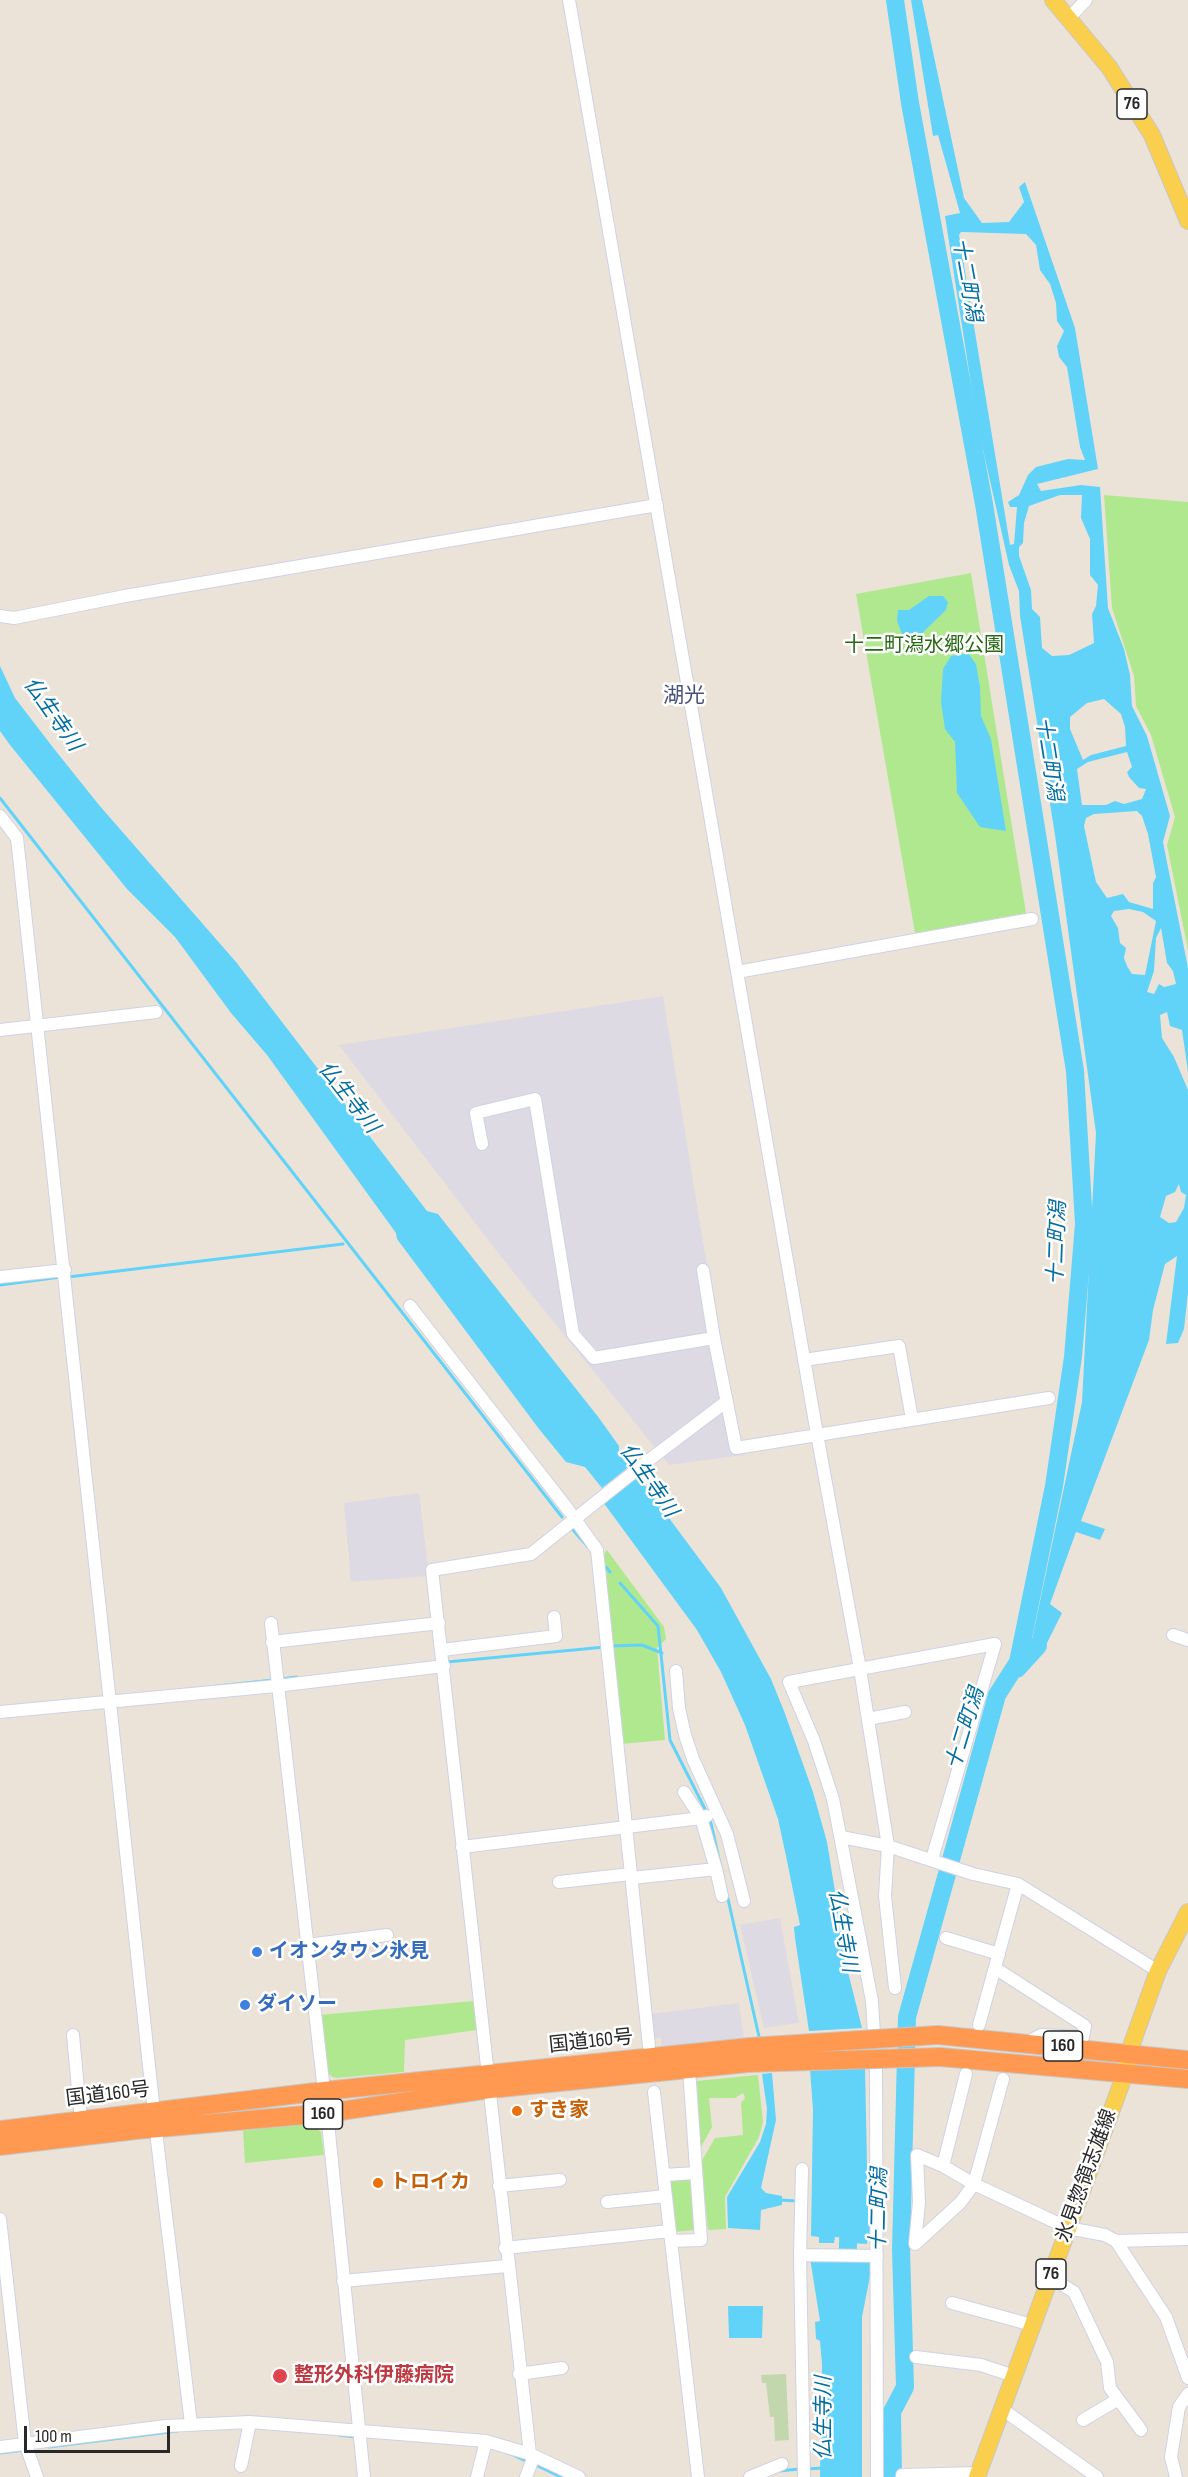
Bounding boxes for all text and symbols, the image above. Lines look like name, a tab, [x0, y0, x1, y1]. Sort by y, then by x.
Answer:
road number: 76	[1117, 89, 1147, 119]
water label: 十二町潟	[946, 236, 986, 324]
park label: 十二町潟水郷公園	[844, 634, 1004, 658]
water label: 仏生寺川	[18, 673, 86, 757]
district label: 湖光	[663, 684, 705, 710]
water label: 十二町潟	[1029, 716, 1067, 802]
water label: 仏生寺川	[312, 1057, 384, 1139]
water label: 十二町潟	[1044, 1201, 1072, 1285]
water label: 仏生寺川	[614, 1439, 682, 1523]
water label: 十二町潟	[942, 1685, 990, 1773]
water label: 仏生寺川	[822, 1887, 862, 1975]
place label: イオンタウン氷見	[269, 1940, 429, 1964]
marker: イオンタウン氷見	[250, 1945, 264, 1959]
place label: ダイソー	[257, 1993, 337, 2017]
marker: ダイソー	[238, 1998, 252, 2012]
street label: 国道160号	[548, 2026, 634, 2058]
road number: 160	[1044, 2031, 1082, 2061]
street label: 国道160号	[65, 2078, 151, 2112]
road number: 160	[304, 2099, 342, 2129]
place label: すき家	[529, 2099, 589, 2123]
marker: すき家	[510, 2104, 524, 2118]
street label: 氷見惣領志雄線	[1052, 2106, 1122, 2246]
water label: 十二町潟	[867, 2168, 893, 2252]
place label: トロイカ	[390, 2171, 470, 2195]
marker: トロイカ	[371, 2176, 385, 2190]
road number: 76	[1036, 2259, 1066, 2289]
place label: 整形外科伊藤病院	[294, 2364, 454, 2388]
marker: 整形外科伊藤病院	[271, 2367, 289, 2385]
water label: 仏生寺川	[812, 2376, 838, 2460]
scale bar	[27, 2414, 172, 2452]
text: 100 m	[35, 2426, 72, 2447]

